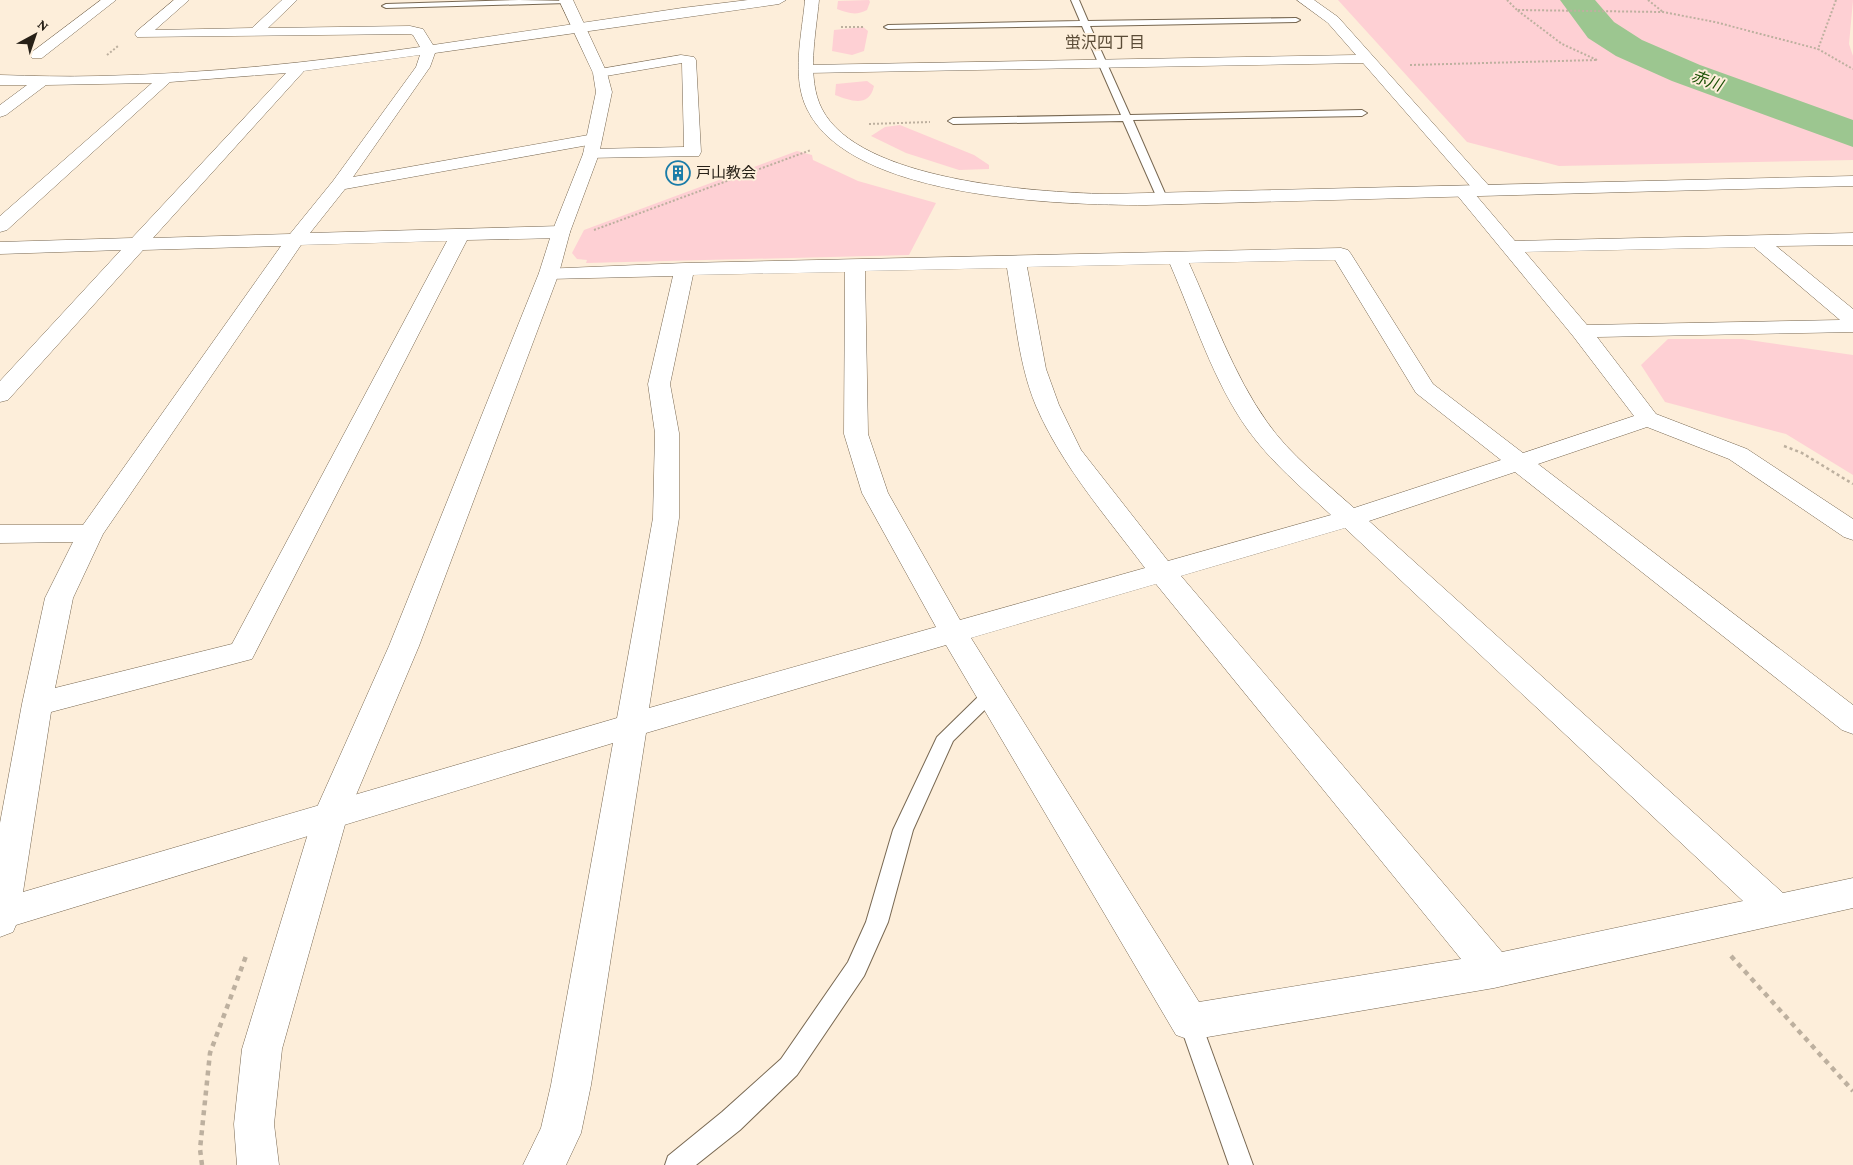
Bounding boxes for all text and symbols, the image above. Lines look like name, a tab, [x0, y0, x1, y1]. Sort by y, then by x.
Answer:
north arrow	[10, 10, 60, 60]
text: N	[35, 16, 53, 35]
district label: 蛍沢四丁目	[1065, 34, 1145, 51]
water label: 赤川	[1689, 67, 1727, 95]
building icon: 戸山教会	[665, 160, 691, 186]
place label: 戸山教会	[696, 165, 756, 181]

